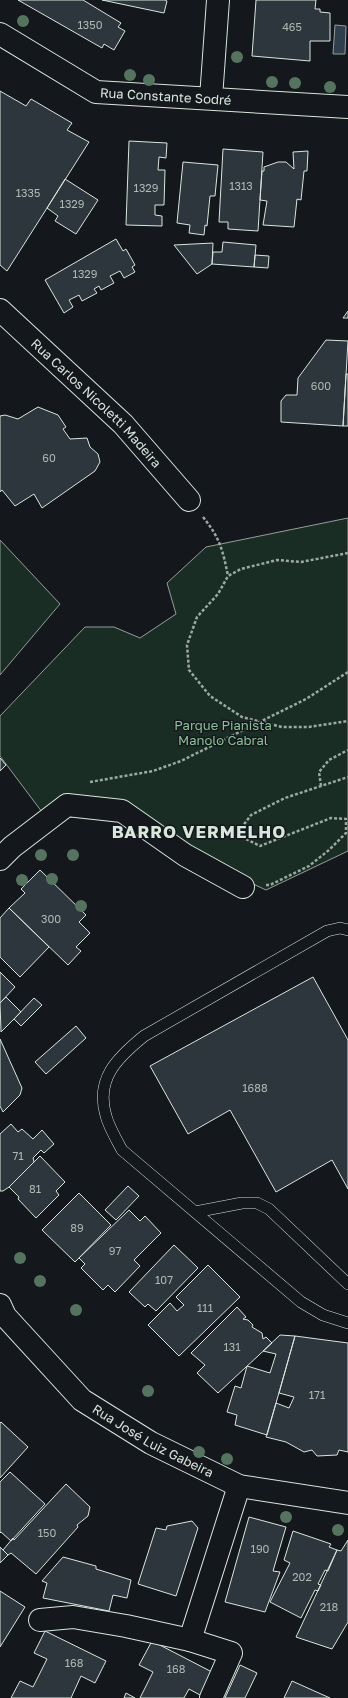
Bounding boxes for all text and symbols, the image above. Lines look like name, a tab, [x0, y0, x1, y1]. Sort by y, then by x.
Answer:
house number: 1350	[78, 18, 103, 31]
house number: 465	[282, 20, 302, 33]
street label: Rua Constante Sodré	[100, 84, 232, 108]
house number: 1313	[229, 179, 253, 192]
house number: 1329	[134, 181, 158, 194]
house number: 1335	[16, 186, 40, 199]
house number: 1329	[60, 197, 84, 210]
house number: 1329	[73, 267, 97, 280]
street label: Rua Carlos Nicoletti Madeira	[28, 335, 165, 471]
house number: 600	[311, 379, 331, 392]
house number: 60	[42, 451, 56, 464]
park label: Parque Pianista Manolo Cabral	[174, 717, 272, 748]
district label: BARRO VERMELHO	[112, 821, 286, 842]
house number: 300	[41, 912, 61, 925]
house number: 1688	[242, 1081, 268, 1094]
house number: 71	[12, 1149, 24, 1162]
house number: 81	[29, 1182, 41, 1195]
house number: 89	[70, 1221, 84, 1234]
house number: 97	[109, 1244, 121, 1257]
house number: 107	[155, 1273, 173, 1286]
house number: 111	[197, 1301, 213, 1314]
house number: 131	[223, 1340, 241, 1353]
house number: 171	[309, 1388, 325, 1401]
street label: Rua José Luiz Gabeira	[90, 1401, 216, 1480]
house number: 150	[38, 1526, 56, 1539]
house number: 190	[251, 1542, 270, 1555]
house number: 202	[292, 1570, 312, 1583]
house number: 218	[320, 1600, 338, 1613]
house number: 168	[65, 1656, 84, 1669]
house number: 168	[167, 1662, 186, 1675]

